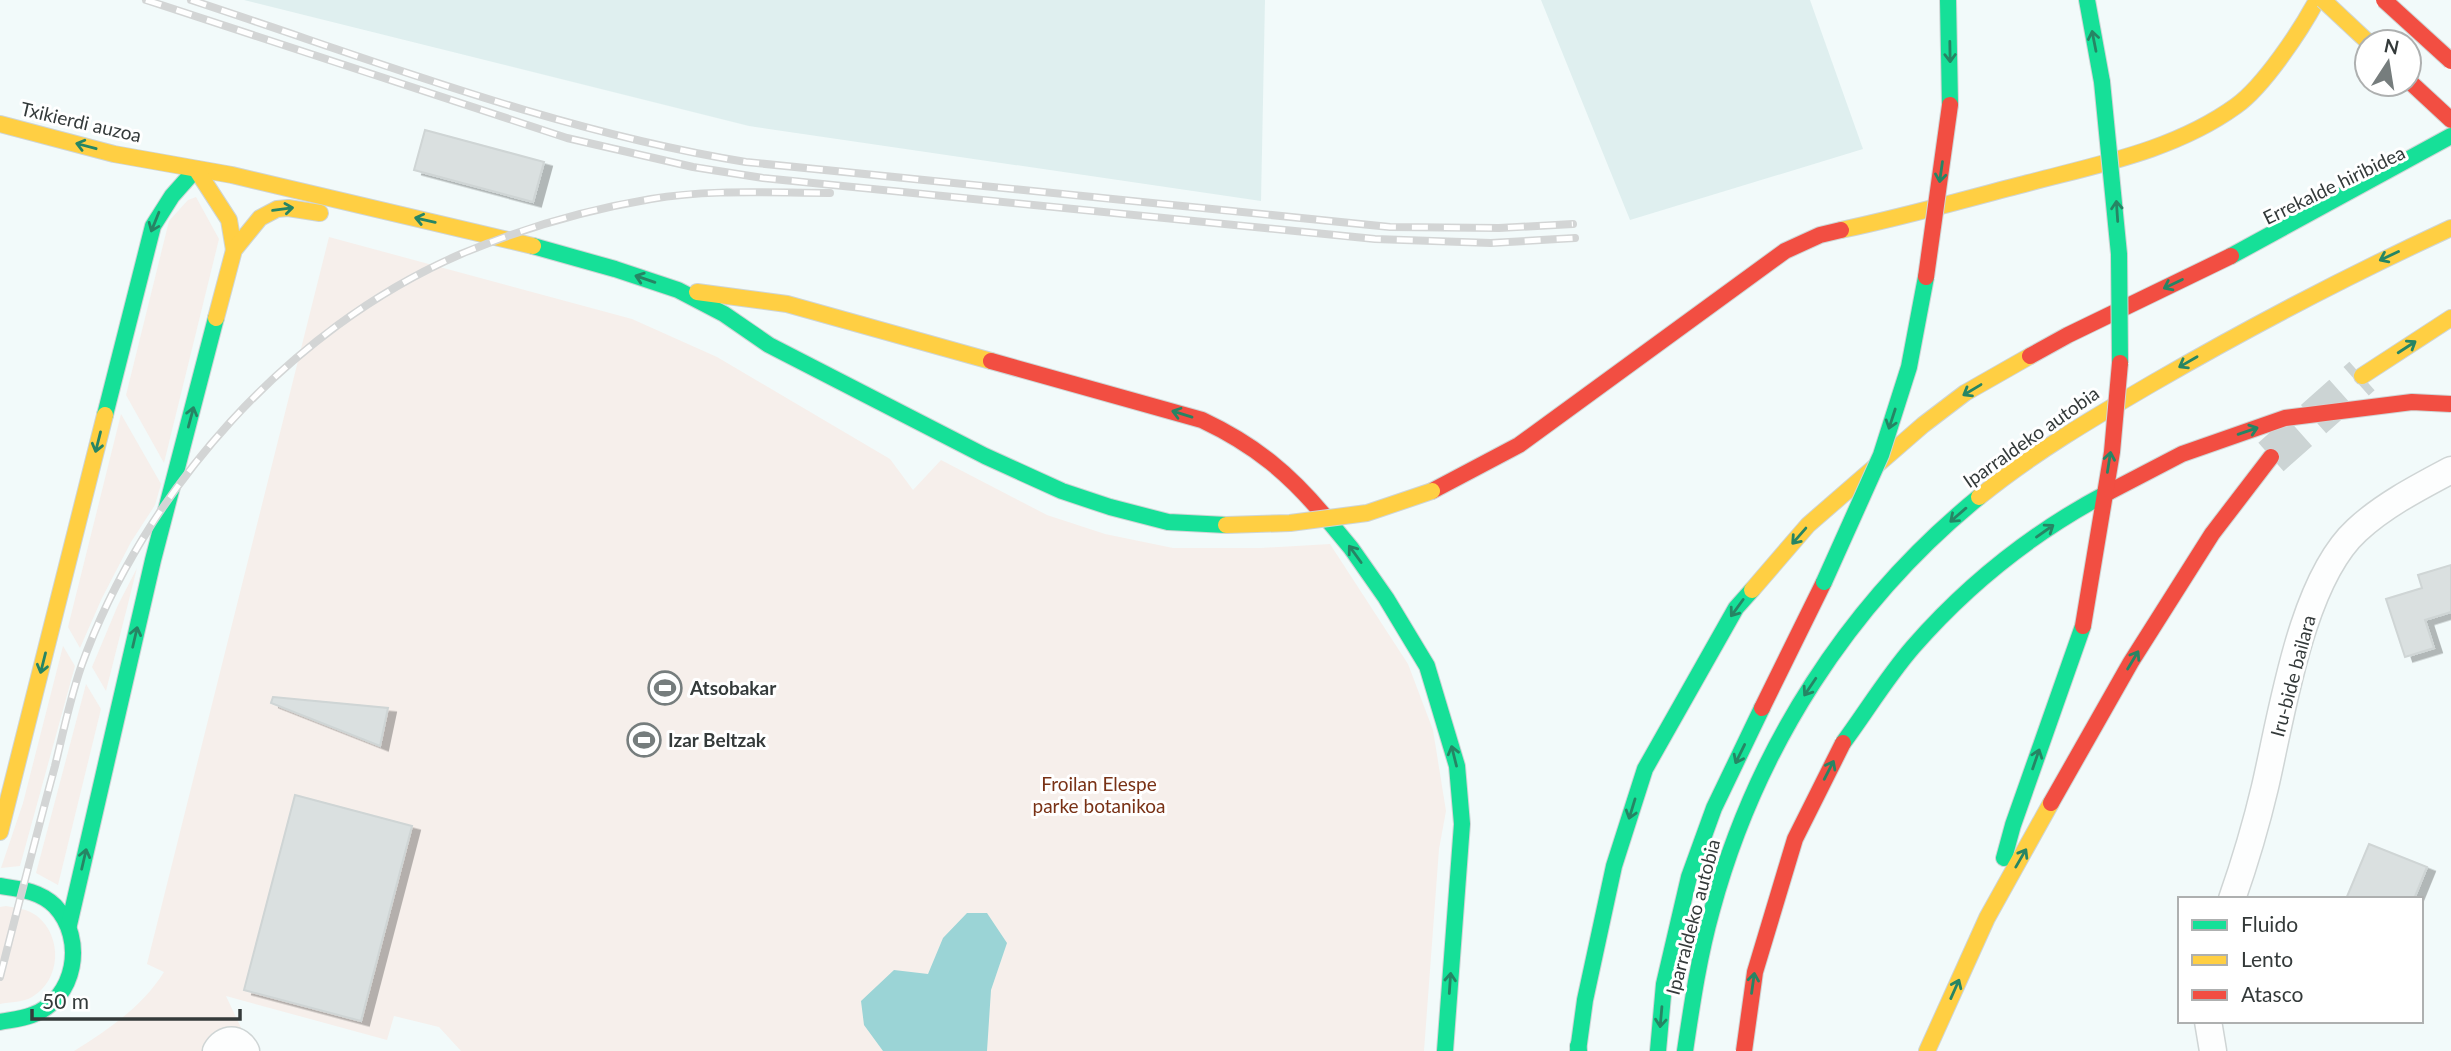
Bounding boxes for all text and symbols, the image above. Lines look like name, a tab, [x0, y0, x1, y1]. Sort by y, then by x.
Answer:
north arrow	[2353, 28, 2423, 98]
one-way arrow	[2087, 30, 2101, 53]
text: N	[2382, 33, 2401, 59]
one-way arrow	[1943, 41, 1956, 64]
street label: Txikierdi auzoa	[19, 96, 144, 147]
one-way arrow	[75, 139, 97, 152]
street label: Errekalde hiribidea	[2259, 140, 2409, 229]
one-way arrow	[1934, 160, 1947, 183]
one-way arrow	[2110, 200, 2123, 222]
one-way arrow	[271, 203, 294, 216]
one-way arrow	[148, 211, 161, 233]
one-way arrow	[414, 213, 437, 226]
one-way arrow	[2379, 250, 2400, 263]
one-way arrow	[634, 272, 656, 284]
one-way arrow	[2163, 277, 2184, 291]
one-way arrow	[2396, 340, 2416, 354]
one-way arrow	[2178, 355, 2198, 369]
street label: Iparraldeko autobia	[1958, 381, 2103, 492]
one-way arrow	[1962, 383, 1982, 397]
one-way arrow	[185, 406, 198, 428]
one-way arrow	[1171, 407, 1193, 420]
one-way arrow	[1885, 408, 1898, 430]
one-way arrow	[2237, 424, 2259, 436]
one-way arrow	[91, 430, 104, 453]
one-way arrow	[2103, 451, 2116, 474]
one-way arrow	[1949, 507, 1967, 523]
one-way arrow	[2035, 524, 2054, 538]
one-way arrow	[1790, 527, 1807, 544]
one-way arrow	[1348, 545, 1362, 564]
one-way arrow	[1730, 598, 1744, 617]
street label: Iru-bide bailara	[2265, 612, 2320, 739]
one-way arrow	[129, 626, 142, 649]
one-way arrow	[36, 651, 49, 674]
one-way arrow	[2126, 651, 2140, 671]
sports icon: Atsobakar	[646, 669, 684, 707]
place label: Atsobakar	[689, 676, 777, 699]
one-way arrow	[1803, 676, 1817, 696]
sports icon: Izar Beltzak	[625, 721, 663, 759]
place label: Izar Beltzak	[668, 728, 767, 751]
one-way arrow	[1733, 743, 1747, 764]
one-way arrow	[1447, 746, 1460, 768]
one-way arrow	[2031, 748, 2043, 770]
one-way arrow	[1823, 760, 1837, 781]
park label: Froilan Elespe parke botanikoa	[1032, 772, 1166, 817]
one-way arrow	[1625, 798, 1638, 820]
street label: Iparraldeko autobia	[1661, 836, 1724, 997]
one-way arrow	[77, 848, 91, 871]
one-way arrow	[2014, 849, 2028, 869]
legend	[2178, 897, 2423, 1023]
text: Fluido	[2241, 911, 2298, 936]
text: Lento	[2241, 946, 2293, 971]
one-way arrow	[1444, 972, 1457, 995]
one-way arrow	[1747, 973, 1760, 995]
scale bar	[32, 978, 240, 1022]
one-way arrow	[1949, 979, 1962, 1000]
text: Atasco	[2241, 981, 2303, 1006]
text: 50 m	[42, 988, 89, 1013]
one-way arrow	[1654, 1005, 1667, 1028]

